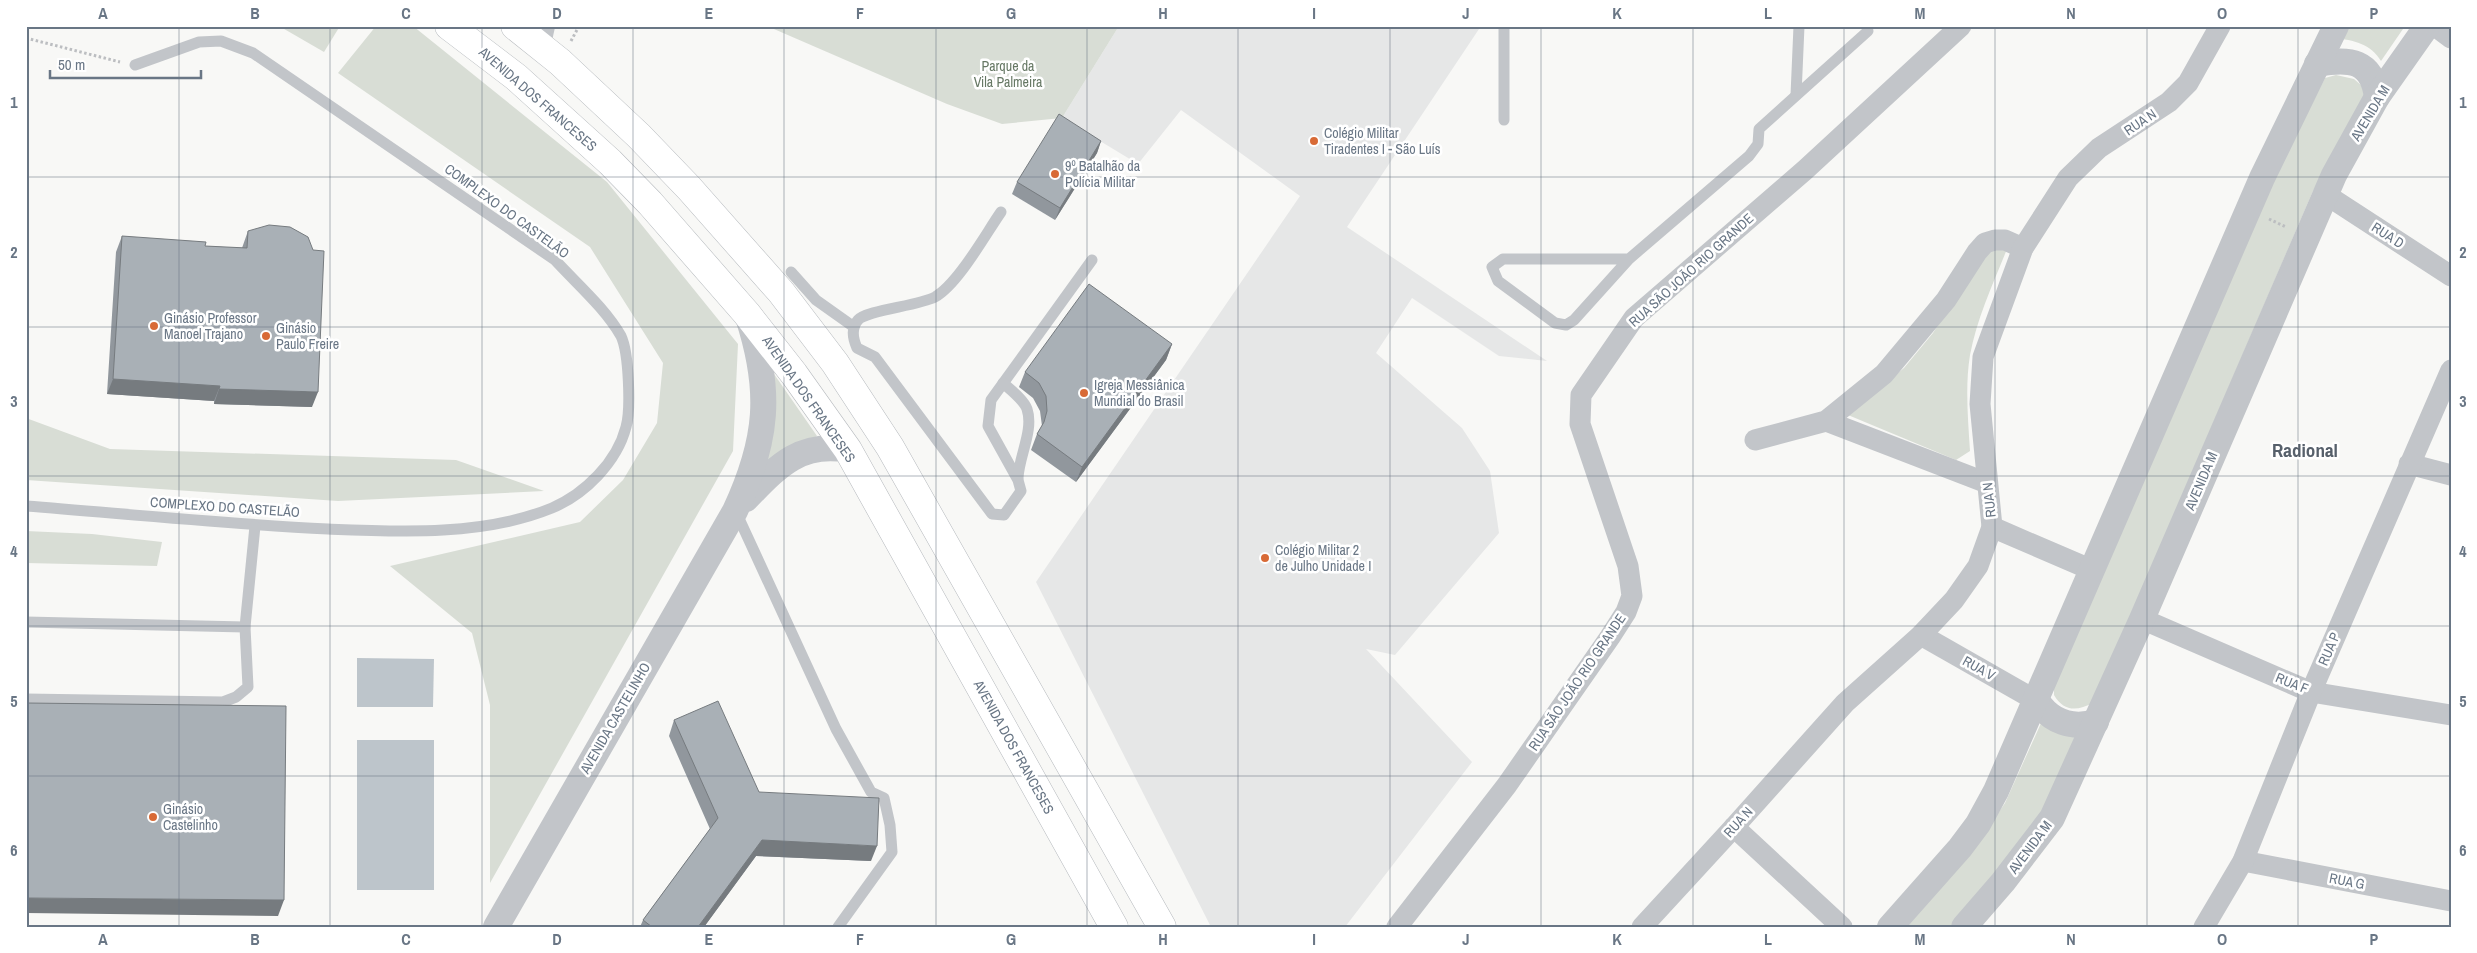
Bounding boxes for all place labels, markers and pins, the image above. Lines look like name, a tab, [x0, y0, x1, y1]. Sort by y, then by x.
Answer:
place label: Colégio Militar Tiradentes I - São Luís	[1324, 124, 1441, 158]
marker: Colégio Militar Tiradentes I - São Luís	[1308, 135, 1320, 147]
place label: 9º Batalhão da Polícia Militar	[1065, 157, 1141, 191]
marker: 9º Batalhão da Polícia Militar	[1049, 168, 1061, 180]
place label: Ginásio Professor Manoel Trajano	[164, 309, 257, 343]
place label: Ginásio Paulo Freire	[276, 319, 339, 353]
marker: Ginásio Professor Manoel Trajano	[148, 320, 160, 332]
marker: Ginásio Paulo Freire	[260, 330, 272, 342]
place label: Igreja Messiânica Mundial do Brasil	[1094, 376, 1185, 410]
marker: Igreja Messiânica Mundial do Brasil	[1078, 387, 1090, 399]
place label: Colégio Militar 2 de Julho Unidade I	[1275, 541, 1371, 575]
marker: Colégio Militar 2 de Julho Unidade I	[1259, 552, 1271, 564]
place label: Ginásio Castelinho	[163, 800, 218, 834]
marker: Ginásio Castelinho	[147, 811, 159, 823]

